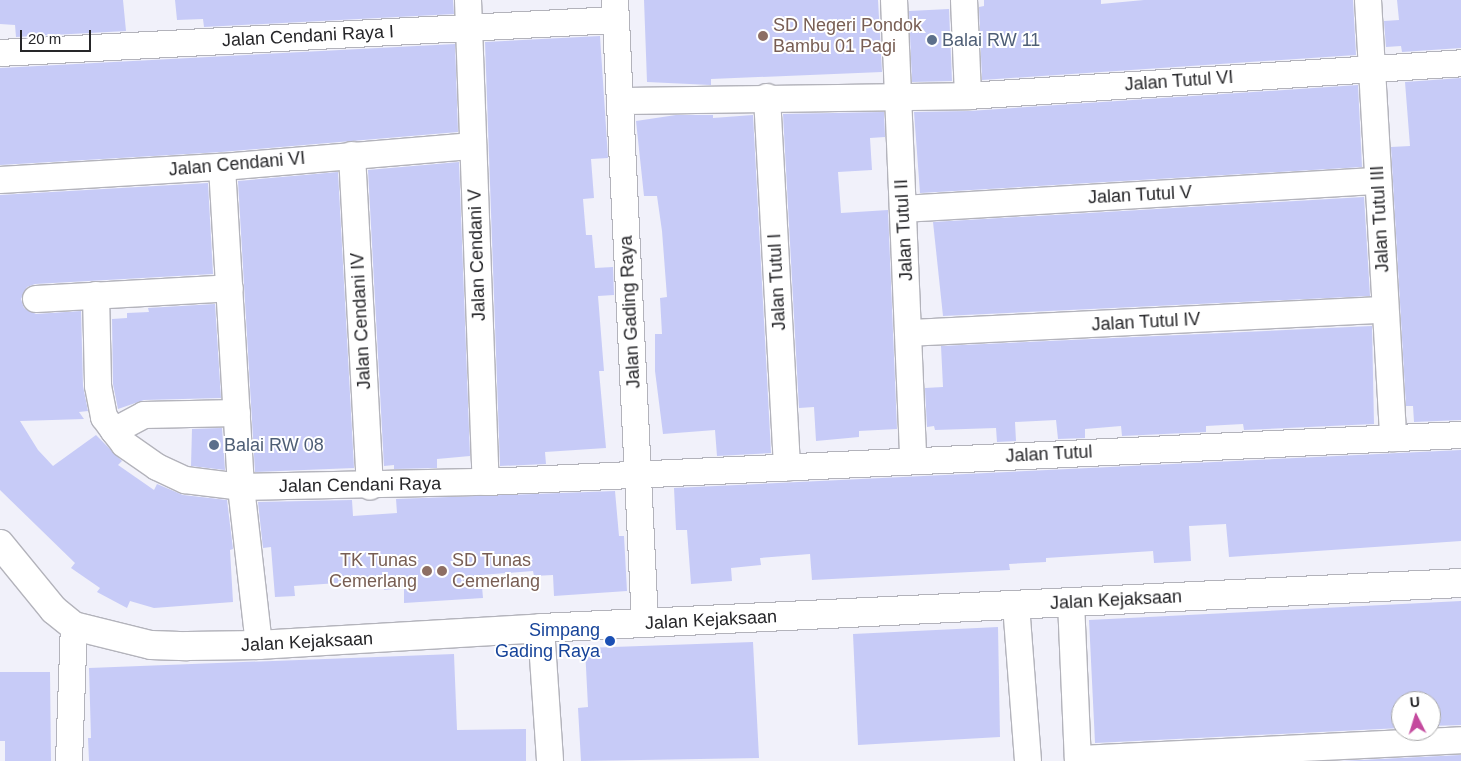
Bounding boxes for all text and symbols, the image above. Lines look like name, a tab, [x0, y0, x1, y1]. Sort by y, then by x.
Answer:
place label: SD Negeri Pondok Bambu 01 Pagi	[773, 15, 922, 58]
scale bar	[22, 20, 94, 52]
street label: Jalan Cendani Raya I	[221, 21, 395, 51]
place label: Balai RW 11	[942, 29, 1040, 51]
text: 20 m	[28, 30, 61, 47]
marker: SD Negeri Pondok Bambu 01 Pagi	[757, 30, 769, 42]
marker: Balai RW 11	[926, 34, 938, 46]
street label: Jalan Tutul VI	[1124, 66, 1234, 96]
street label: Jalan Cendani VI	[168, 147, 306, 181]
street label: Jalan Tutul III	[1366, 165, 1394, 273]
street label: Jalan Tutul II	[891, 178, 917, 282]
street label: Jalan Tutul V	[1087, 181, 1193, 209]
street label: Jalan Cendani V	[464, 189, 490, 321]
street label: Jalan Tutul I	[764, 233, 790, 331]
street label: Jalan Gading Raya	[615, 235, 645, 389]
street label: Jalan Cendani IV	[347, 252, 375, 390]
street label: Jalan Tutul IV	[1091, 308, 1201, 336]
place label: Balai RW 08	[224, 434, 324, 456]
marker: Balai RW 08	[208, 439, 220, 451]
street label: Jalan Tutul	[1005, 441, 1093, 467]
street label: Jalan Cendani Raya	[279, 473, 441, 497]
place label: TK Tunas Cemerlang	[329, 550, 417, 592]
place label: SD Tunas Cemerlang	[452, 550, 540, 592]
marker: TK Tunas Cemerlang	[421, 565, 433, 577]
marker: SD Tunas Cemerlang	[436, 565, 448, 577]
street label: Jalan Kejaksaan	[1049, 586, 1183, 614]
street label: Jalan Kejaksaan	[644, 606, 778, 634]
place label: Simpang Gading Raya	[495, 620, 600, 662]
street label: Jalan Kejaksaan	[240, 628, 374, 656]
marker: Simpang Gading Raya	[604, 635, 616, 647]
north arrow	[1391, 691, 1441, 741]
text: U	[1409, 694, 1421, 710]

